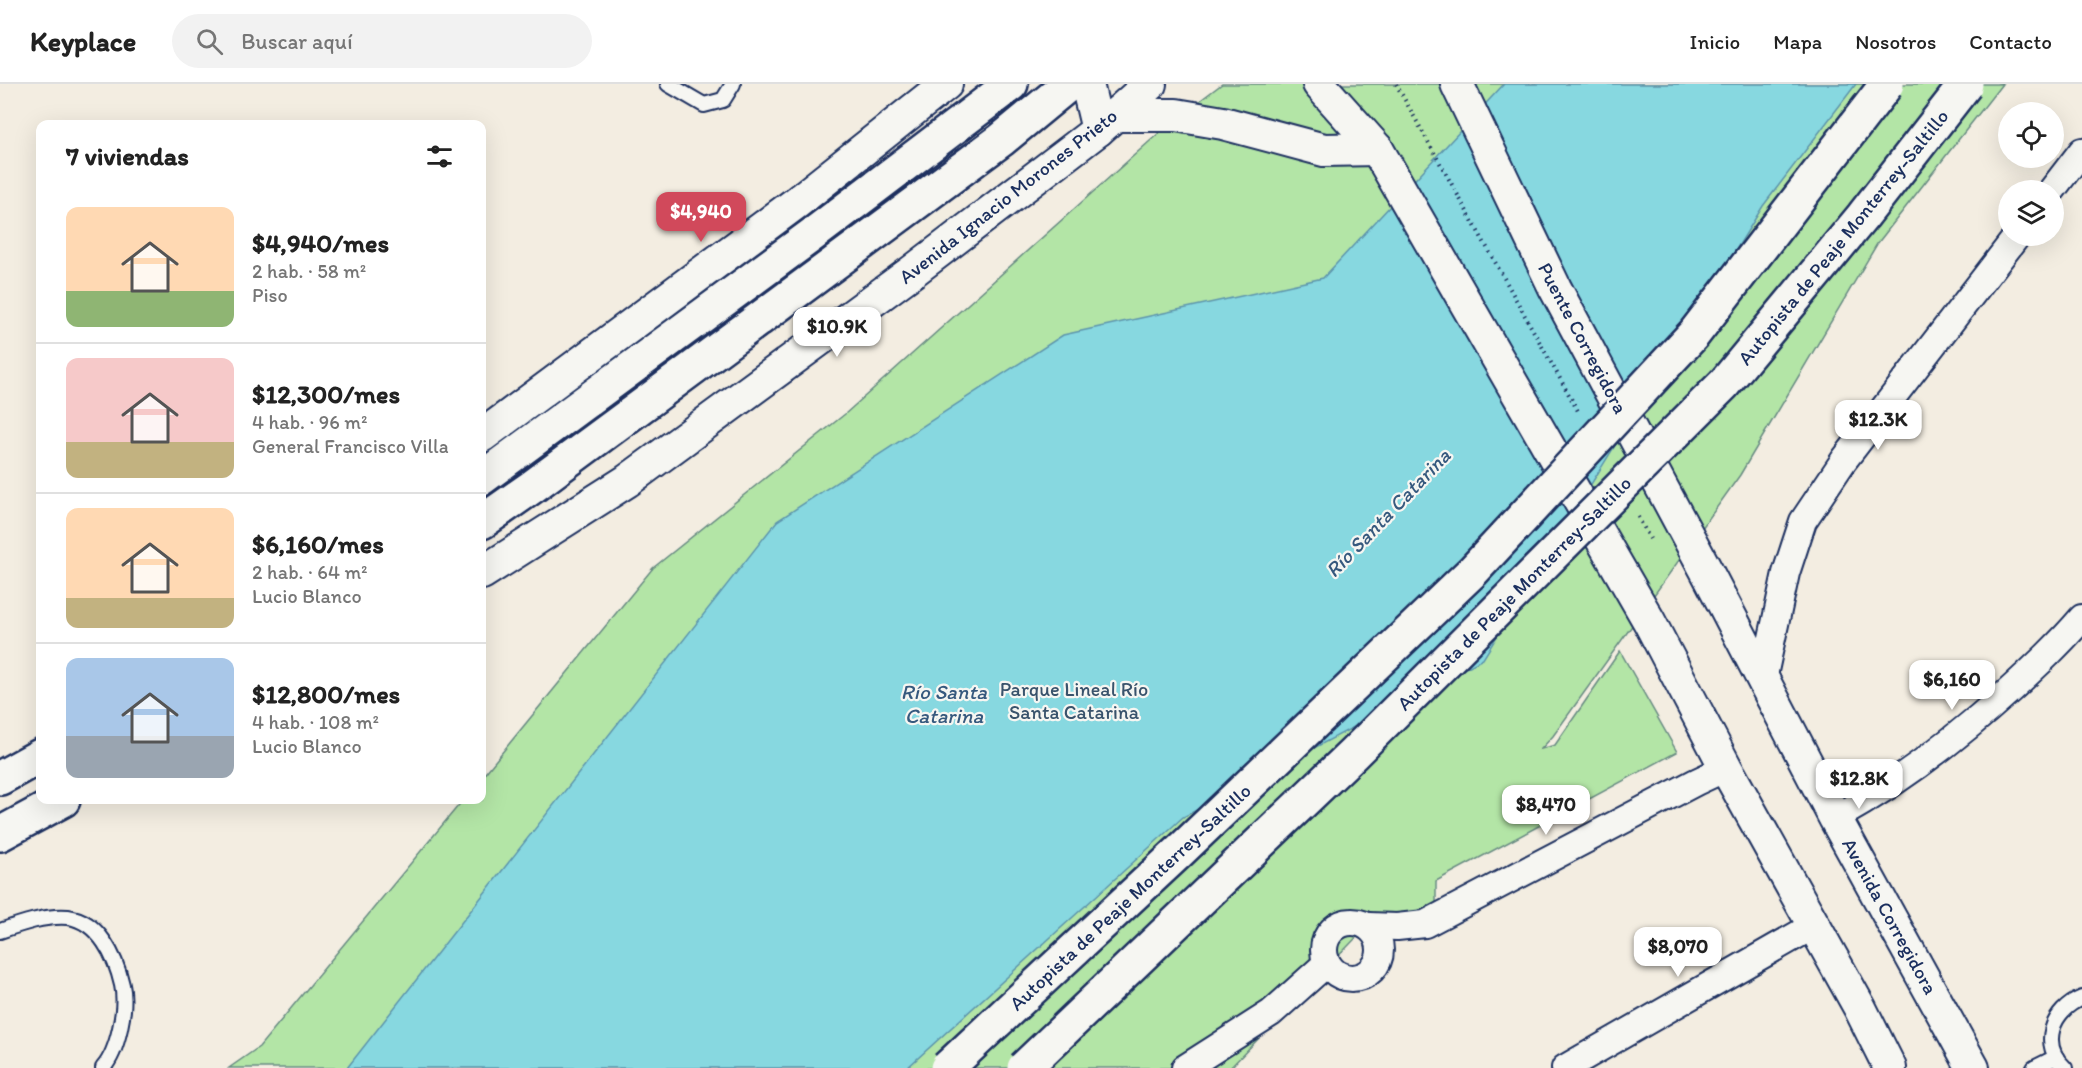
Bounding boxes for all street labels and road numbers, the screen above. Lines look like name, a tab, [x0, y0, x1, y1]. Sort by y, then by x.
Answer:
street label: Avenida Ignacio Morones Prieto	[894, 103, 1122, 289]
street label: Autopista de Peaje Monterrey-Saltillo	[1732, 104, 1954, 370]
street label: Puente Corregidora	[1533, 258, 1633, 418]
street label: Autopista de Peaje Monterrey-Saltillo	[1392, 471, 1636, 715]
street label: Autopista de Peaje Monterrey-Saltillo	[1004, 779, 1256, 1015]
street label: Avenida Corregidora	[1837, 834, 1943, 998]

